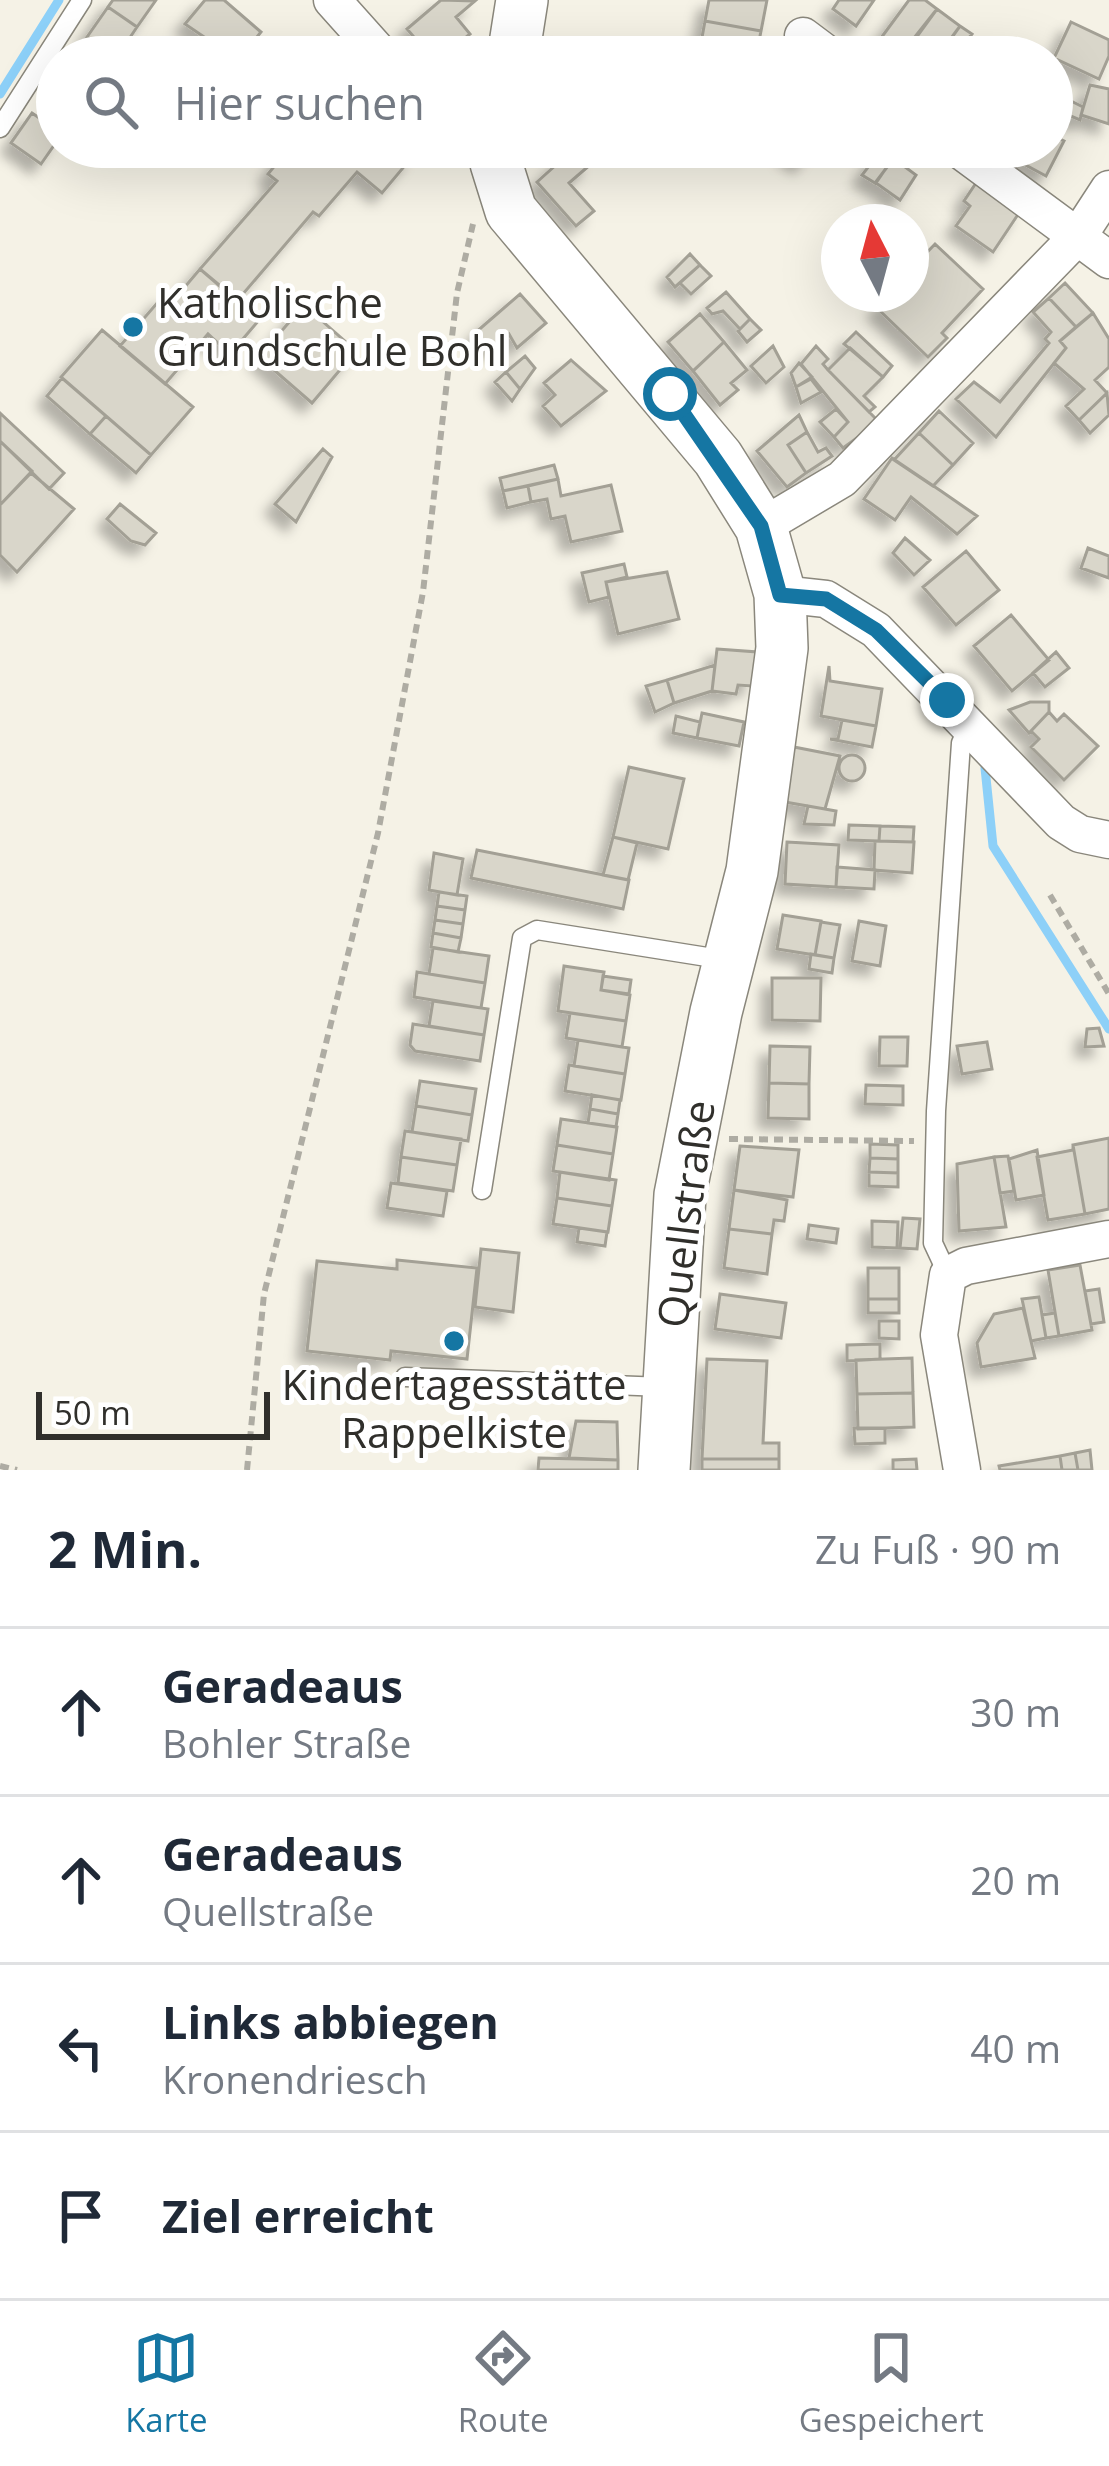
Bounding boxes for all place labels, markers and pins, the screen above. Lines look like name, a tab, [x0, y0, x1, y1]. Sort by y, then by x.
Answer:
place label: Katholische Grundschule Bohl	[157, 273, 507, 378]
marker: Katholische Grundschule Bohl	[120, 314, 146, 340]
marker: Kindertagesstätte Rappelkiste	[441, 1328, 467, 1354]
place label: Kindertagesstätte Rappelkiste	[281, 1355, 627, 1460]

